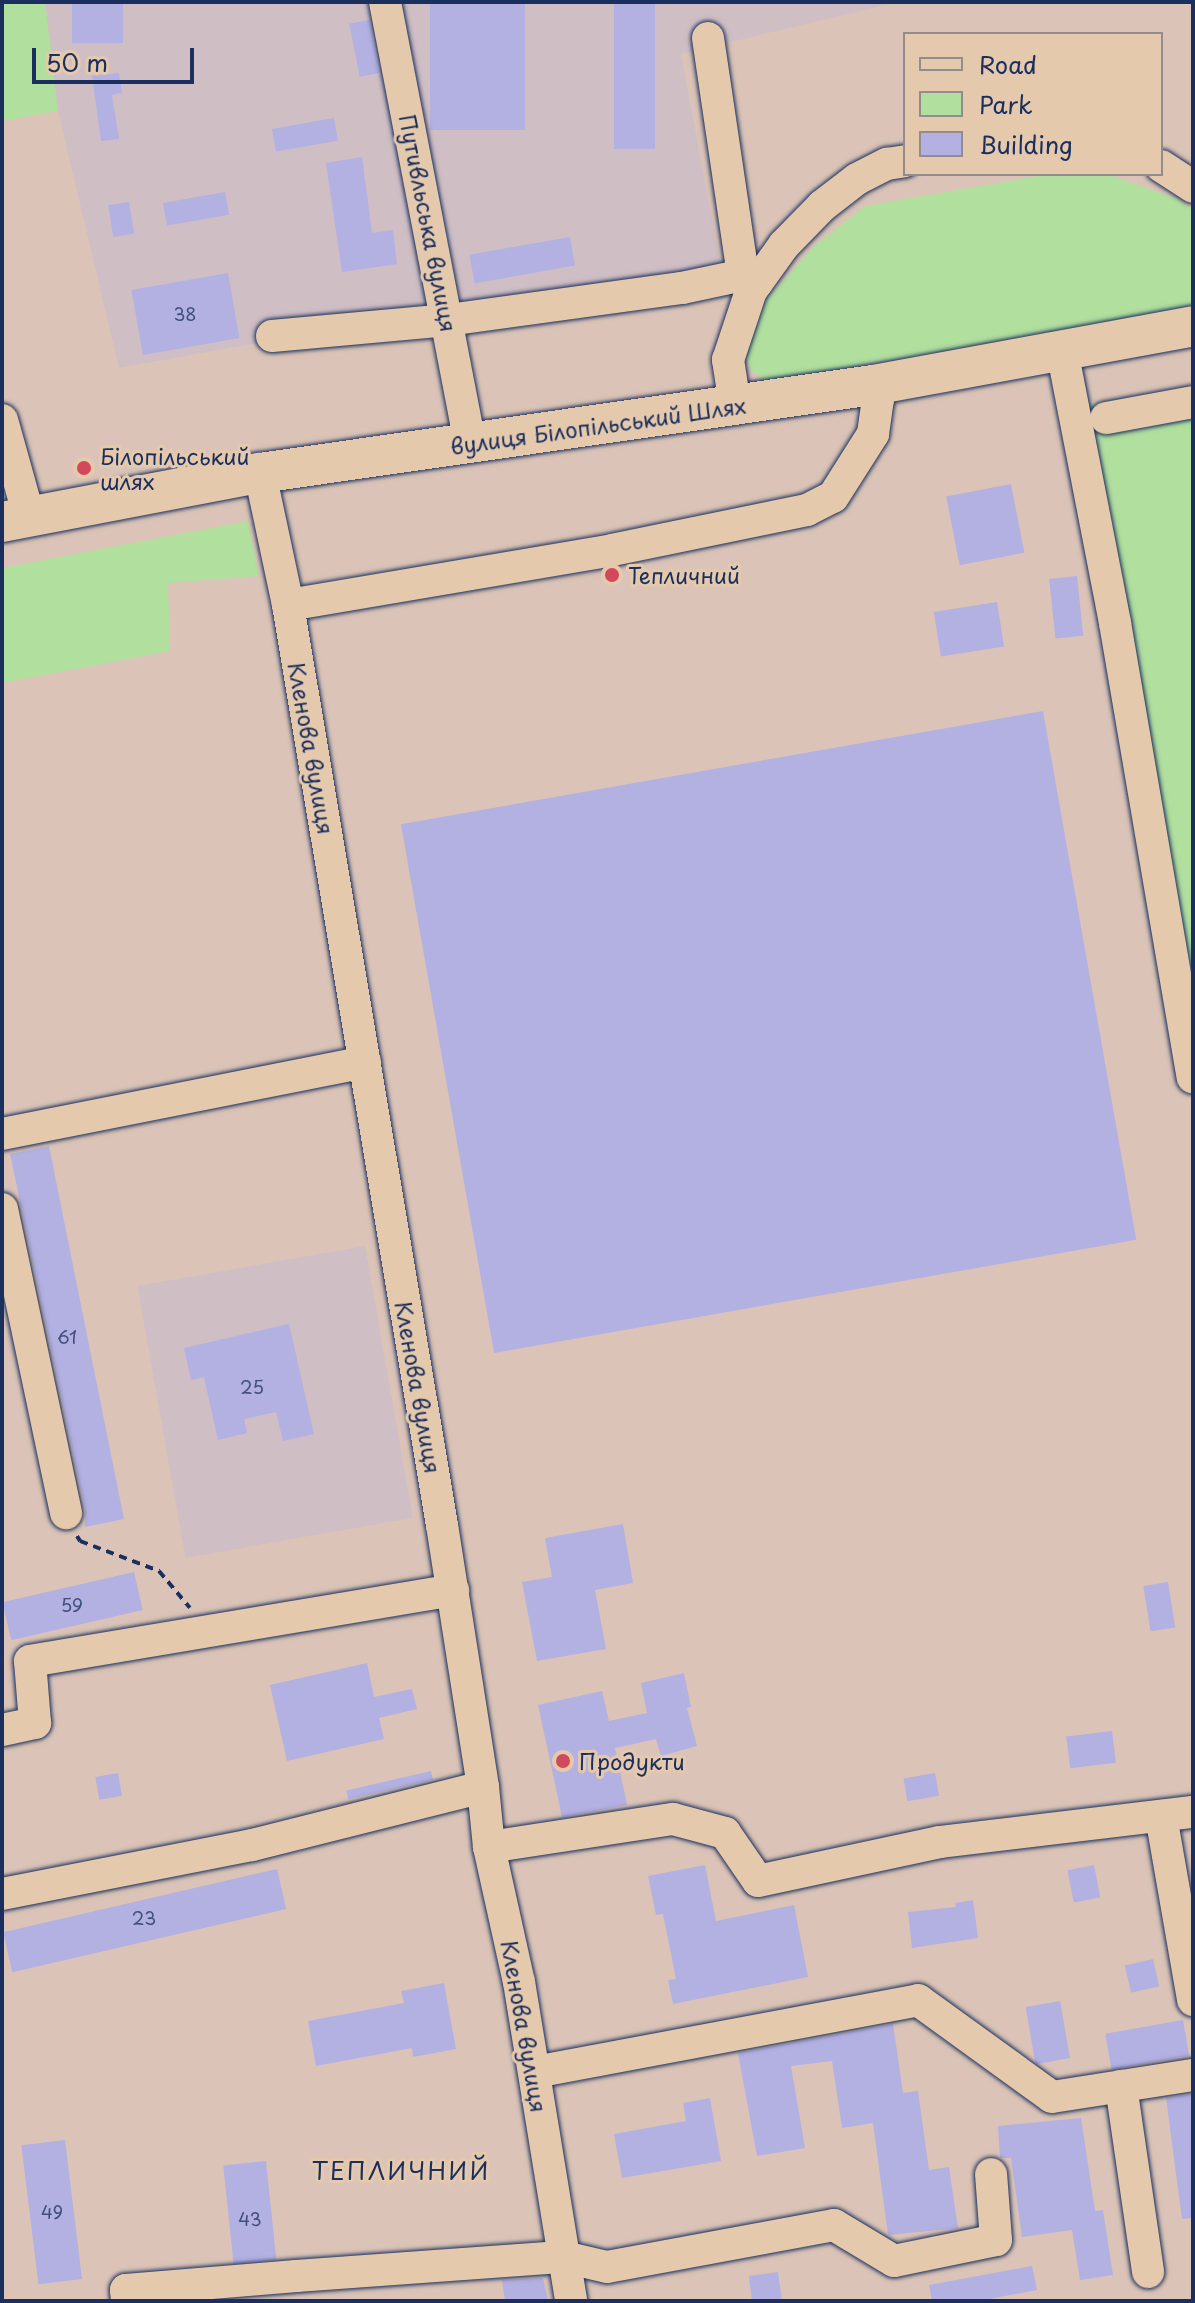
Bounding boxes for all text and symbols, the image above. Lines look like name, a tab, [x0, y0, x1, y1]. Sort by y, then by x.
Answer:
scale bar	[36, 32, 198, 82]
legend	[903, 32, 1163, 176]
text: 50 m	[46, 44, 108, 80]
text: Road	[979, 46, 1037, 82]
text: Park	[979, 86, 1033, 122]
street label: Путивльська вулиця	[395, 111, 463, 335]
text: Building	[979, 126, 1073, 162]
house number: 38	[173, 303, 197, 325]
street label: вулиця Білопільський Шлях	[448, 391, 748, 459]
place label: Білопільський шлях	[100, 442, 249, 494]
marker: Білопільський шлях	[75, 459, 93, 477]
place label: Тепличний	[628, 562, 740, 588]
marker: Тепличний	[603, 566, 621, 584]
street label: Кленова вулиця	[284, 659, 340, 837]
street label: Кленова вулиця	[391, 1298, 447, 1476]
house number: 61	[57, 1326, 77, 1348]
house number: 25	[240, 1376, 264, 1398]
house number: 59	[61, 1594, 83, 1616]
place label: Продукти	[579, 1748, 685, 1774]
marker: Продукти	[554, 1752, 572, 1770]
house number: 23	[132, 1907, 156, 1929]
street label: Кленова вулиця	[497, 1937, 553, 2115]
district label: ТЕПЛИЧНИЙ	[313, 2157, 489, 2185]
house number: 49	[41, 2201, 63, 2223]
house number: 43	[238, 2208, 262, 2230]

